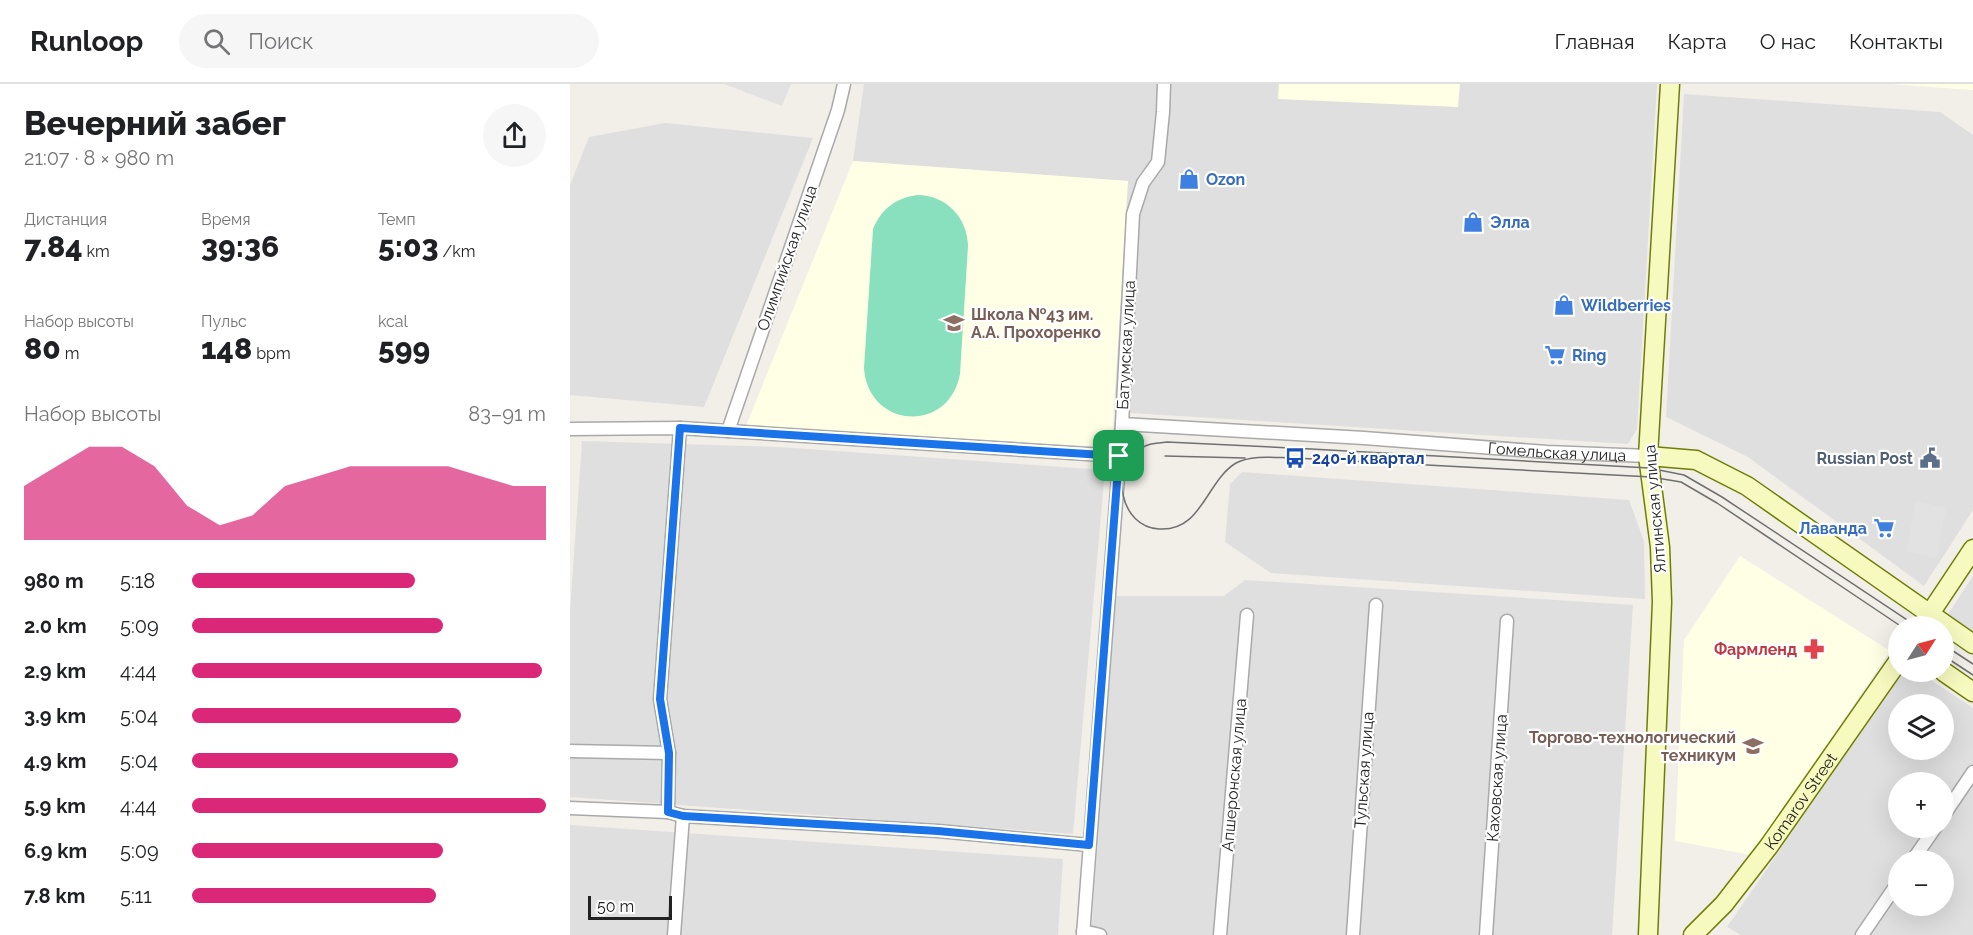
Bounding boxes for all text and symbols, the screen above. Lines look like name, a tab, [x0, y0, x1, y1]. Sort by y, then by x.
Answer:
search box	[179, 14, 599, 68]
text: Runloop	[30, 25, 143, 58]
icon: search	[200, 25, 233, 58]
text: Поиск	[248, 28, 314, 54]
text: Главная	[1555, 29, 1635, 54]
text: Карта	[1668, 29, 1727, 54]
text: О нас	[1760, 29, 1816, 54]
text: Контакты	[1849, 29, 1943, 54]
text: Вечерний забег	[24, 104, 286, 143]
button: share	[483, 104, 546, 167]
text: 21:07 · 8 × 980 m	[24, 146, 174, 170]
shop icon: Ozon	[1177, 167, 1201, 191]
place label: Ozon	[1206, 170, 1245, 189]
street label: Олимпийская улица	[753, 183, 821, 333]
text: Дистанция	[24, 210, 107, 229]
text: Время	[201, 210, 250, 229]
text: Темп	[378, 210, 416, 229]
shop icon: Элла	[1461, 210, 1485, 234]
place label: Элла	[1490, 213, 1530, 232]
text: 7.84	[24, 229, 82, 264]
text: 39:36	[201, 229, 279, 264]
text: 5:03	[378, 229, 438, 264]
text: km	[82, 242, 110, 261]
text: /km	[438, 242, 475, 261]
street label: Батумская улица	[1113, 280, 1139, 410]
shop icon: Wildberries	[1552, 293, 1576, 317]
place label: Wildberries	[1581, 296, 1671, 315]
place label: Школа №43 им. А.А. Прохоренко	[971, 305, 1101, 342]
school or university icon: Школа №43 им. А.А. Прохоренко	[942, 311, 966, 335]
text: Набор высоты	[24, 312, 134, 331]
text: Пульс	[201, 312, 247, 331]
text: kcal	[378, 312, 408, 331]
text: 80	[24, 331, 61, 366]
text: 148	[201, 331, 252, 366]
text: 599	[378, 331, 430, 366]
supermarket icon: Ring	[1543, 343, 1567, 367]
text: m	[61, 344, 79, 363]
text: bpm	[252, 344, 291, 363]
place label: Ring	[1572, 346, 1606, 365]
text: Набор высоты	[24, 402, 161, 426]
text: 83–91 m	[468, 402, 546, 426]
pin	[1093, 430, 1144, 481]
street label: Гомельская улица	[1487, 438, 1627, 465]
icon: arrive	[1102, 439, 1135, 472]
street label: Ялтинская улица	[1640, 444, 1670, 574]
bus stop icon: 240-й квартал	[1283, 446, 1307, 470]
public building icon: Russian Post	[1918, 446, 1942, 470]
place label: 240-й квартал	[1312, 449, 1424, 468]
place label: Russian Post	[1817, 449, 1913, 468]
supermarket icon: Лаванда	[1872, 516, 1896, 540]
place label: Лаванда	[1799, 519, 1867, 538]
text: 980 m	[24, 569, 84, 593]
text: 5:18	[120, 569, 155, 593]
text: 2.0 km	[24, 614, 87, 638]
text: 5:09	[120, 614, 159, 638]
north arrow	[1888, 616, 1954, 682]
map controls	[1888, 616, 1954, 916]
pharmacy icon: Фармленд	[1802, 637, 1826, 661]
place label: Фармленд	[1714, 640, 1797, 659]
text: 2.9 km	[24, 659, 86, 683]
text: 4:44	[120, 659, 157, 683]
button: layers	[1888, 694, 1954, 760]
street label: Апшеронская улица	[1218, 698, 1250, 852]
text: 3.9 km	[24, 704, 86, 728]
text: 5:04	[120, 704, 158, 728]
street label: Тульская улица	[1350, 711, 1378, 829]
street label: Каховская улица	[1483, 713, 1511, 843]
place label: Торгово-технологический техникум	[1529, 728, 1736, 765]
school or university icon: Торгово-технологический техникум	[1741, 734, 1765, 758]
street label: Komarov Street	[1760, 748, 1841, 853]
text: 4.9 km	[24, 749, 86, 773]
text: 5:04	[120, 749, 158, 773]
button: +	[1888, 772, 1954, 838]
text: 5.9 km	[24, 794, 86, 818]
text: 4:44	[120, 794, 157, 818]
text: 6.9 km	[24, 839, 87, 863]
text: 5:09	[120, 839, 159, 863]
button: −	[1888, 850, 1954, 916]
text: 7.8 km	[24, 884, 85, 908]
text: 5:11	[120, 884, 152, 908]
scale bar	[588, 893, 672, 920]
text: 50 m	[597, 897, 634, 916]

